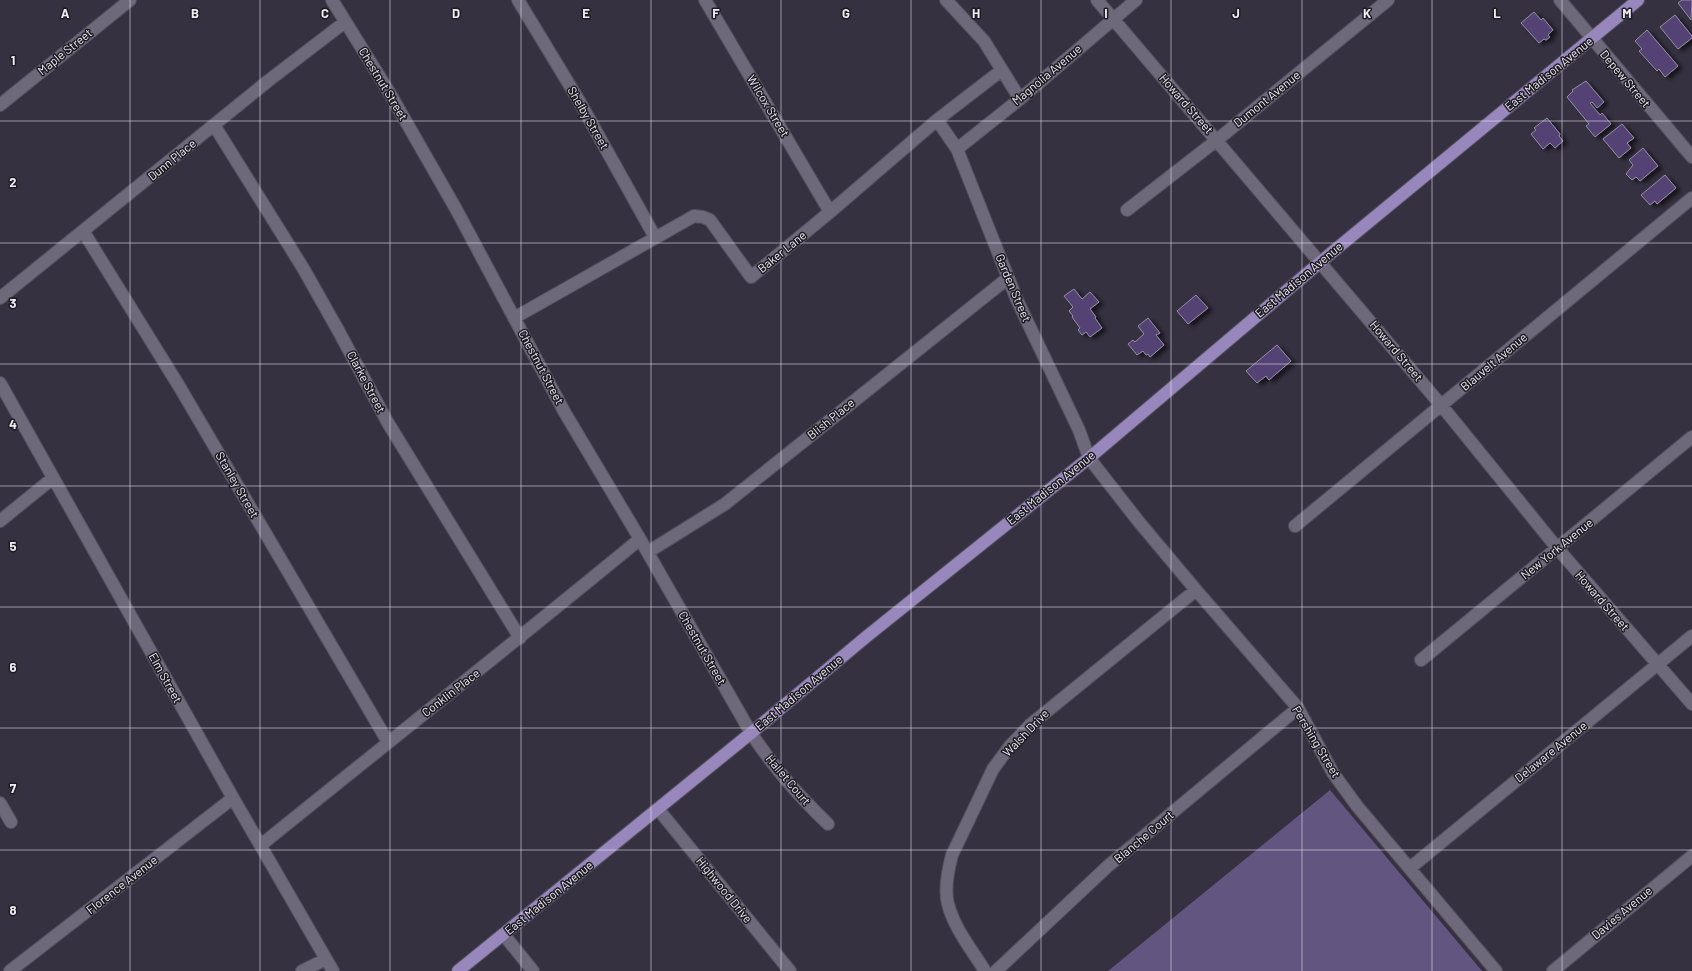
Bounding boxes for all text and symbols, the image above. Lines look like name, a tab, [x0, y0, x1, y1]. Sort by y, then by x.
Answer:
text: A	[61, 5, 70, 21]
text: B	[191, 5, 199, 21]
text: C	[321, 5, 329, 21]
text: D	[452, 5, 460, 21]
text: E	[582, 5, 590, 21]
text: F	[712, 5, 720, 21]
text: G	[842, 5, 850, 21]
text: H	[972, 5, 980, 21]
text: I	[1104, 5, 1108, 21]
text: J	[1232, 5, 1240, 21]
text: K	[1363, 5, 1371, 21]
text: L	[1493, 5, 1501, 21]
text: M	[1622, 5, 1632, 21]
street label: Maple Street	[34, 25, 94, 77]
street label: East Madison Avenue	[1501, 33, 1595, 113]
street label: Magnolia Avenue	[1009, 41, 1084, 107]
street label: Chestnut Street	[357, 45, 411, 122]
street label: Depew Street	[1598, 47, 1654, 110]
text: 1	[11, 52, 15, 68]
street label: Dumont Avenue	[1230, 67, 1302, 129]
street label: Howard Street	[1157, 71, 1217, 136]
street label: Wilcox Street	[745, 72, 793, 139]
street label: Shelby Street	[565, 84, 612, 151]
street label: Dunn Place	[145, 136, 198, 183]
text: 2	[9, 174, 17, 190]
street label: Baker Lane	[754, 227, 808, 275]
street label: East Madison Avenue	[1252, 239, 1345, 320]
street label: Garden Street	[993, 252, 1034, 324]
text: 3	[9, 295, 17, 311]
street label: Howard Street	[1367, 317, 1426, 384]
street label: Chestnut Street	[516, 327, 567, 406]
street label: Blauvelt Avenue	[1457, 329, 1529, 393]
street label: Clarke Street	[345, 348, 389, 415]
street label: Blish Place	[804, 395, 857, 441]
text: 4	[9, 416, 17, 432]
street label: East Madison Avenue	[1003, 447, 1097, 527]
street label: Stanley Street	[213, 449, 262, 520]
street label: New York Avenue	[1517, 515, 1595, 582]
text: 5	[9, 538, 17, 554]
street label: Howard Street	[1573, 568, 1633, 633]
street label: Chestnut Street	[676, 608, 730, 687]
street label: Elm Street	[146, 650, 185, 705]
street label: East Madison Avenue	[752, 652, 845, 733]
text: 6	[10, 659, 17, 675]
street label: Conklin Place	[419, 665, 482, 719]
street label: Pershing Street	[1290, 703, 1344, 780]
street label: Walsh Drive	[999, 706, 1051, 759]
street label: Delaware Avenue	[1512, 718, 1589, 785]
street label: Hallet Court	[764, 751, 814, 808]
text: 7	[10, 780, 17, 796]
street label: Blanche Court	[1111, 807, 1176, 865]
street label: Florence Avenue	[83, 852, 160, 916]
street label: Highwood Drive	[694, 854, 756, 925]
street label: East Madison Avenue	[501, 857, 595, 937]
street label: Davies Avenue	[1588, 883, 1654, 942]
text: 8	[9, 902, 17, 918]

